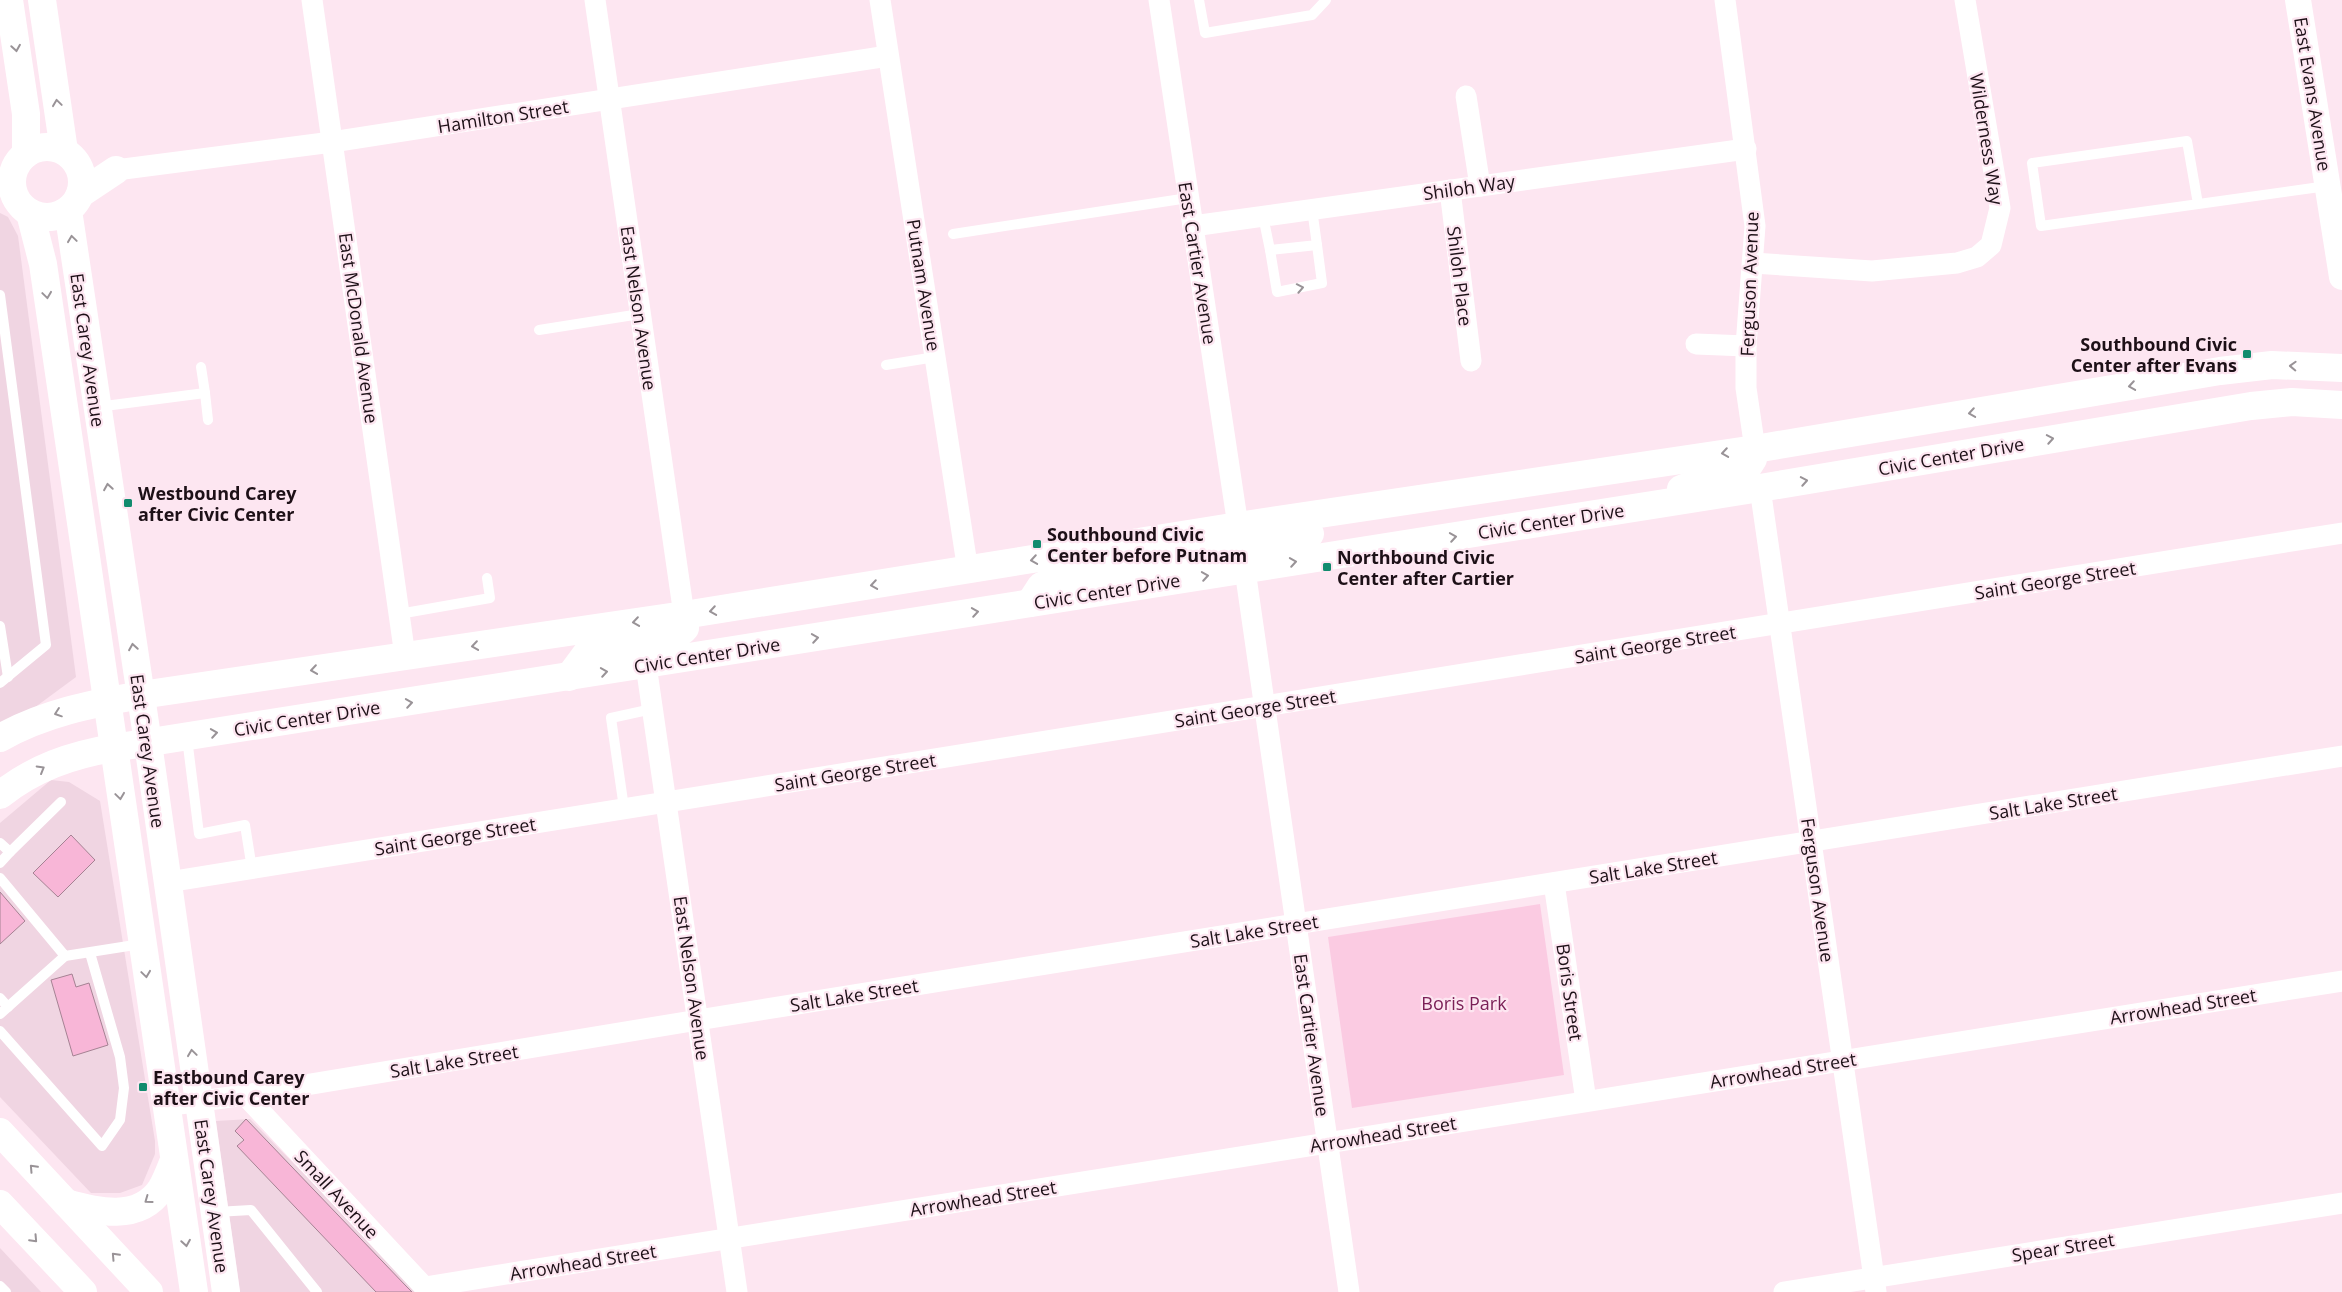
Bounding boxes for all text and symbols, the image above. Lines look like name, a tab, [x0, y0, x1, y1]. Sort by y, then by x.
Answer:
street label: East Evans Avenue	[2289, 15, 2337, 173]
one-way arrow	[10, 45, 21, 53]
street label: Wilderness Way	[1965, 72, 2009, 207]
street label: Hamilton Street	[436, 94, 570, 138]
one-way arrow	[52, 99, 62, 107]
street label: Shiloh Way	[1422, 169, 1517, 205]
street label: East Cartier Avenue	[1173, 180, 1223, 346]
street label: Ferguson Avenue	[1734, 211, 1764, 357]
street label: Putnam Avenue	[902, 217, 946, 353]
street label: East Nelson Avenue	[616, 224, 662, 392]
street label: Shiloh Place	[1442, 225, 1478, 327]
street label: East McDonald Avenue	[334, 231, 384, 425]
one-way arrow	[67, 235, 78, 243]
street label: East Carey Avenue	[65, 272, 111, 428]
one-way arrow	[1296, 283, 1305, 294]
one-way arrow	[41, 291, 52, 299]
place label: Southbound Civic Center after Evans	[2071, 332, 2237, 377]
marker: Southbound Civic Center after Evans	[2241, 348, 2253, 360]
one-way arrow	[2289, 361, 2297, 371]
one-way arrow	[2128, 380, 2136, 391]
one-way arrow	[1968, 407, 1976, 417]
street label: Civic Center Drive	[1876, 431, 2026, 481]
one-way arrow	[2046, 435, 2055, 445]
one-way arrow	[1721, 448, 1730, 458]
one-way arrow	[1799, 476, 1808, 486]
place label: Westbound Carey after Civic Center	[138, 481, 297, 526]
one-way arrow	[104, 482, 114, 491]
marker: Westbound Carey after Civic Center	[122, 497, 134, 509]
street label: Civic Center Drive	[1476, 498, 1626, 544]
place label: Southbound Civic Center before Putnam	[1047, 522, 1247, 567]
one-way arrow	[1449, 532, 1458, 542]
marker: Southbound Civic Center before Putnam	[1031, 538, 1043, 550]
place label: Northbound Civic Center after Cartier	[1337, 545, 1514, 590]
one-way arrow	[1030, 554, 1039, 564]
street label: Saint George Street	[1973, 555, 2137, 605]
one-way arrow	[1288, 558, 1297, 568]
marker: Northbound Civic Center after Cartier	[1321, 561, 1333, 573]
street label: Civic Center Drive	[1032, 568, 1182, 614]
one-way arrow	[1201, 571, 1209, 582]
one-way arrow	[869, 580, 878, 590]
one-way arrow	[709, 605, 718, 615]
one-way arrow	[971, 607, 979, 617]
one-way arrow	[631, 617, 640, 627]
street label: Saint George Street	[1573, 619, 1737, 669]
street label: Civic Center Drive	[632, 632, 782, 678]
one-way arrow	[810, 633, 819, 643]
one-way arrow	[471, 640, 479, 651]
one-way arrow	[128, 643, 139, 651]
one-way arrow	[310, 664, 318, 675]
one-way arrow	[600, 667, 608, 677]
street label: East Carey Avenue	[125, 673, 171, 829]
street label: Saint George Street	[1173, 683, 1337, 733]
street label: Civic Center Drive	[232, 695, 382, 741]
one-way arrow	[405, 698, 413, 708]
one-way arrow	[55, 707, 63, 717]
one-way arrow	[210, 728, 218, 739]
street label: Saint George Street	[773, 747, 937, 797]
one-way arrow	[36, 765, 45, 775]
street label: Salt Lake Street	[1987, 781, 2119, 825]
one-way arrow	[114, 792, 124, 801]
street label: Saint George Street	[373, 811, 537, 861]
street label: Ferguson Avenue	[1796, 816, 1840, 964]
street label: Salt Lake Street	[1587, 845, 1719, 889]
street label: East Nelson Avenue	[669, 894, 715, 1062]
street label: Salt Lake Street	[1188, 909, 1320, 953]
street label: Boris Street	[1551, 942, 1589, 1042]
street label: East Cartier Avenue	[1289, 952, 1335, 1118]
one-way arrow	[140, 971, 151, 979]
street label: Salt Lake Street	[788, 973, 920, 1017]
street label: Arrowhead Street	[2108, 983, 2258, 1029]
park label: Boris Park	[1421, 991, 1507, 1015]
street label: Salt Lake Street	[388, 1039, 520, 1083]
street label: Arrowhead Street	[1708, 1047, 1858, 1093]
one-way arrow	[187, 1049, 198, 1057]
place label: Eastbound Carey after Civic Center	[153, 1065, 309, 1110]
marker: Eastbound Carey after Civic Center	[137, 1081, 149, 1093]
street label: Arrowhead Street	[1308, 1111, 1458, 1157]
street label: East Carey Avenue	[189, 1118, 235, 1274]
street label: Small Avenue	[290, 1145, 384, 1243]
one-way arrow	[30, 1164, 39, 1173]
street label: Arrowhead Street	[908, 1175, 1058, 1221]
one-way arrow	[144, 1194, 154, 1203]
street label: Spear Street	[2010, 1227, 2116, 1267]
one-way arrow	[28, 1234, 37, 1243]
one-way arrow	[181, 1239, 191, 1248]
street label: Arrowhead Street	[508, 1239, 658, 1285]
one-way arrow	[112, 1253, 121, 1262]

